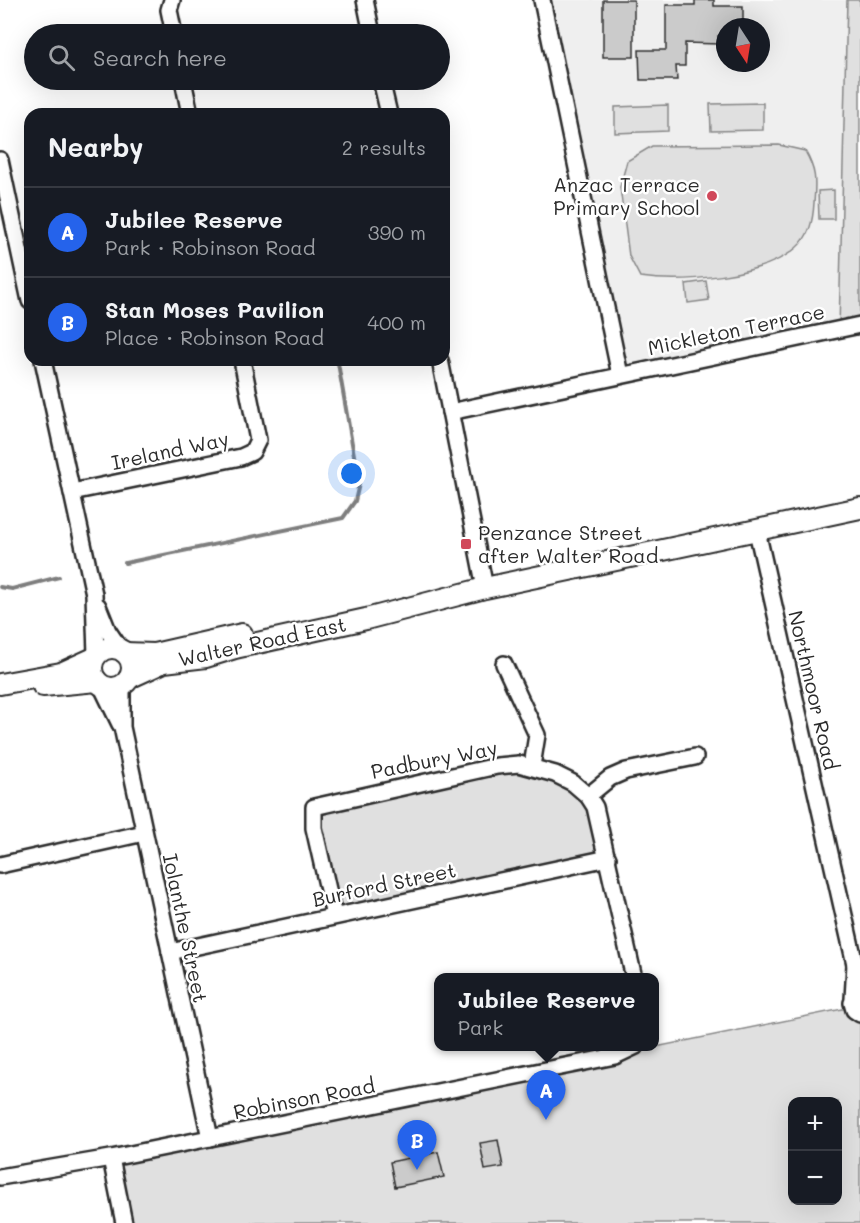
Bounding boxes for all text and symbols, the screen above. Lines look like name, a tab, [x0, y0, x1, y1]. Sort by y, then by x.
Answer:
north arrow	[716, 18, 770, 72]
search box	[24, 24, 450, 90]
icon: search	[45, 41, 78, 74]
text: Search here	[93, 43, 227, 72]
text: Nearby	[48, 130, 143, 164]
text: 2 results	[342, 134, 426, 160]
place label: Anzac Terrace Primary School	[553, 171, 700, 220]
marker: Anzac Terrace Primary School	[705, 189, 719, 203]
text: Jubilee Reserve	[105, 205, 283, 234]
text: A	[61, 219, 74, 245]
text: 390 m	[368, 219, 426, 245]
text: Park · Robinson Road	[105, 234, 315, 260]
text: Stan Moses Pavilion	[105, 295, 324, 324]
street label: Mickleton Terrace	[645, 298, 827, 360]
text: B	[61, 309, 74, 335]
text: 400 m	[367, 309, 426, 335]
text: Place · Robinson Road	[105, 324, 324, 350]
street label: Ireland Way	[109, 425, 231, 475]
your location	[337, 459, 366, 488]
place label: Penzance Street after Walter Road	[478, 519, 658, 568]
marker: Penzance Street after Walter Road	[459, 537, 473, 551]
street label: Northmoor Road	[783, 608, 845, 772]
street label: Walter Road East	[176, 610, 348, 672]
street label: Padbury Way	[369, 734, 499, 784]
street label: Iolanthe Street	[158, 851, 214, 1005]
street label: Burford Street	[310, 856, 458, 912]
popup	[434, 973, 659, 1051]
text: Jubilee Reserve	[458, 985, 635, 1014]
text: Park	[458, 1014, 503, 1040]
pin: A	[526, 1070, 566, 1120]
street label: Robinson Road	[231, 1072, 377, 1124]
map controls	[788, 1097, 842, 1205]
button: +	[788, 1097, 842, 1151]
pin: B	[398, 1120, 436, 1170]
button: −	[788, 1151, 842, 1205]

